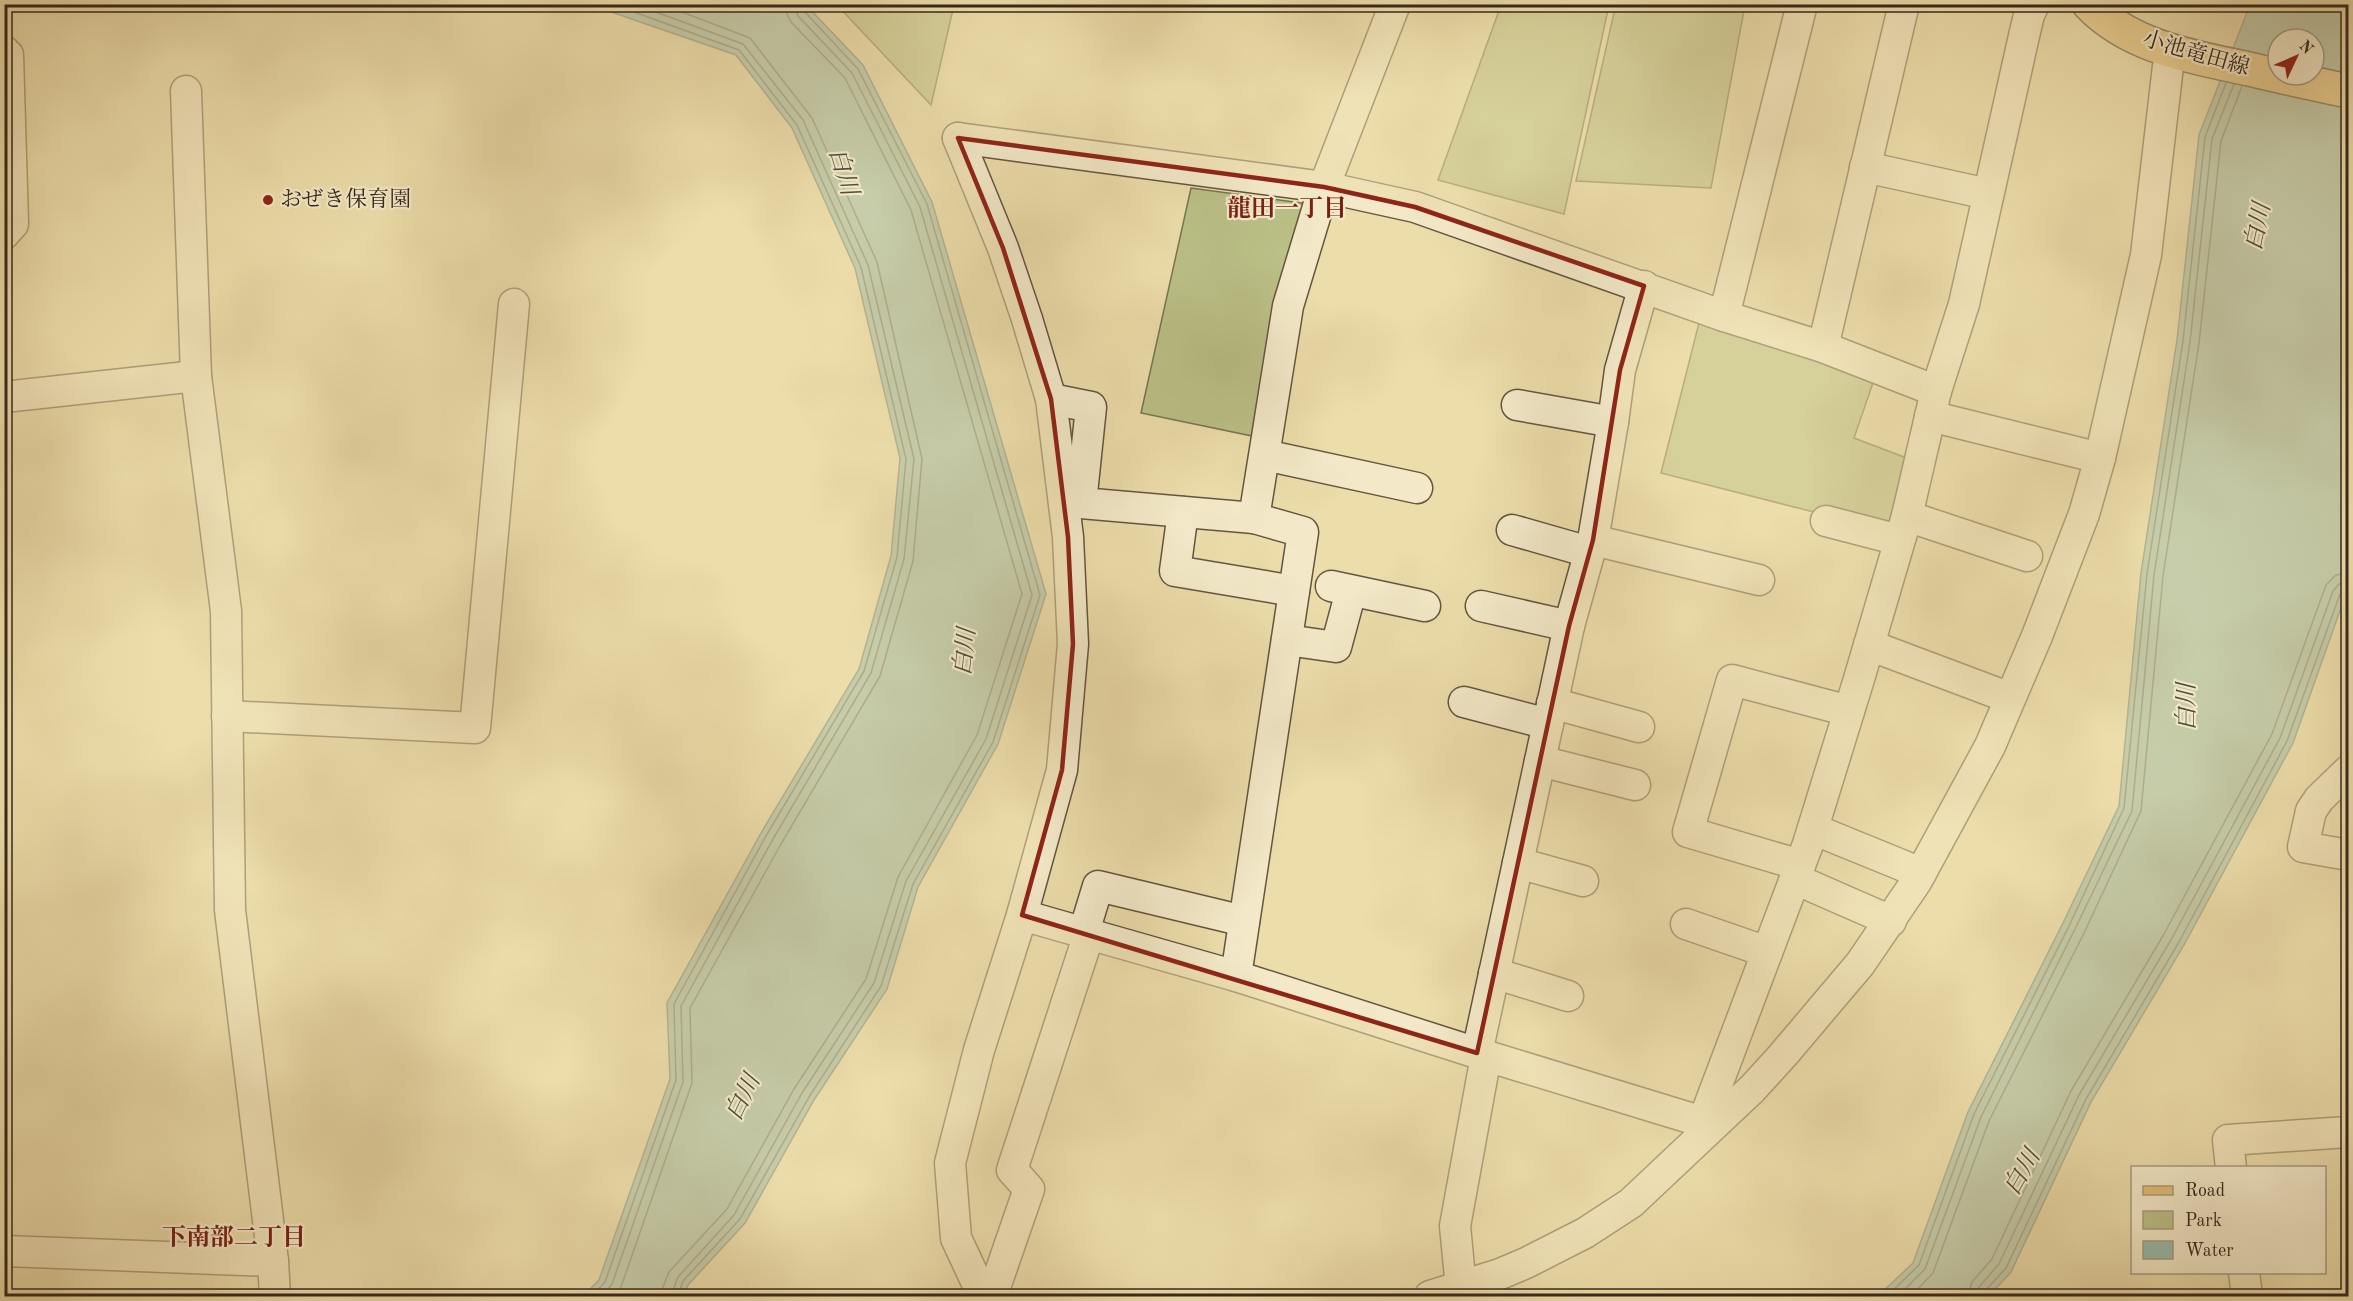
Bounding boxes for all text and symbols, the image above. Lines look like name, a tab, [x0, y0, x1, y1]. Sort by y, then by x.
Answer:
street label: 小池竜田線	[2140, 26, 2252, 80]
north arrow	[2266, 27, 2326, 87]
text: N	[2295, 38, 2316, 58]
water label: 白川	[824, 145, 864, 201]
place label: おぜき保育園	[280, 187, 411, 211]
marker: おぜき保育園	[261, 193, 275, 207]
district label: 龍田一丁目	[1227, 195, 1347, 222]
water label: 白川	[2239, 197, 2276, 253]
water label: 白川	[949, 624, 981, 677]
water label: 白川	[2173, 680, 2200, 731]
water label: 白川	[720, 1067, 767, 1125]
water label: 白川	[1998, 1142, 2047, 1200]
legend	[2131, 1166, 2326, 1274]
text: Road	[2185, 1182, 2225, 1200]
text: Park	[2185, 1212, 2222, 1230]
district label: 下南部二丁目	[162, 1224, 306, 1251]
text: Water	[2185, 1242, 2234, 1260]

